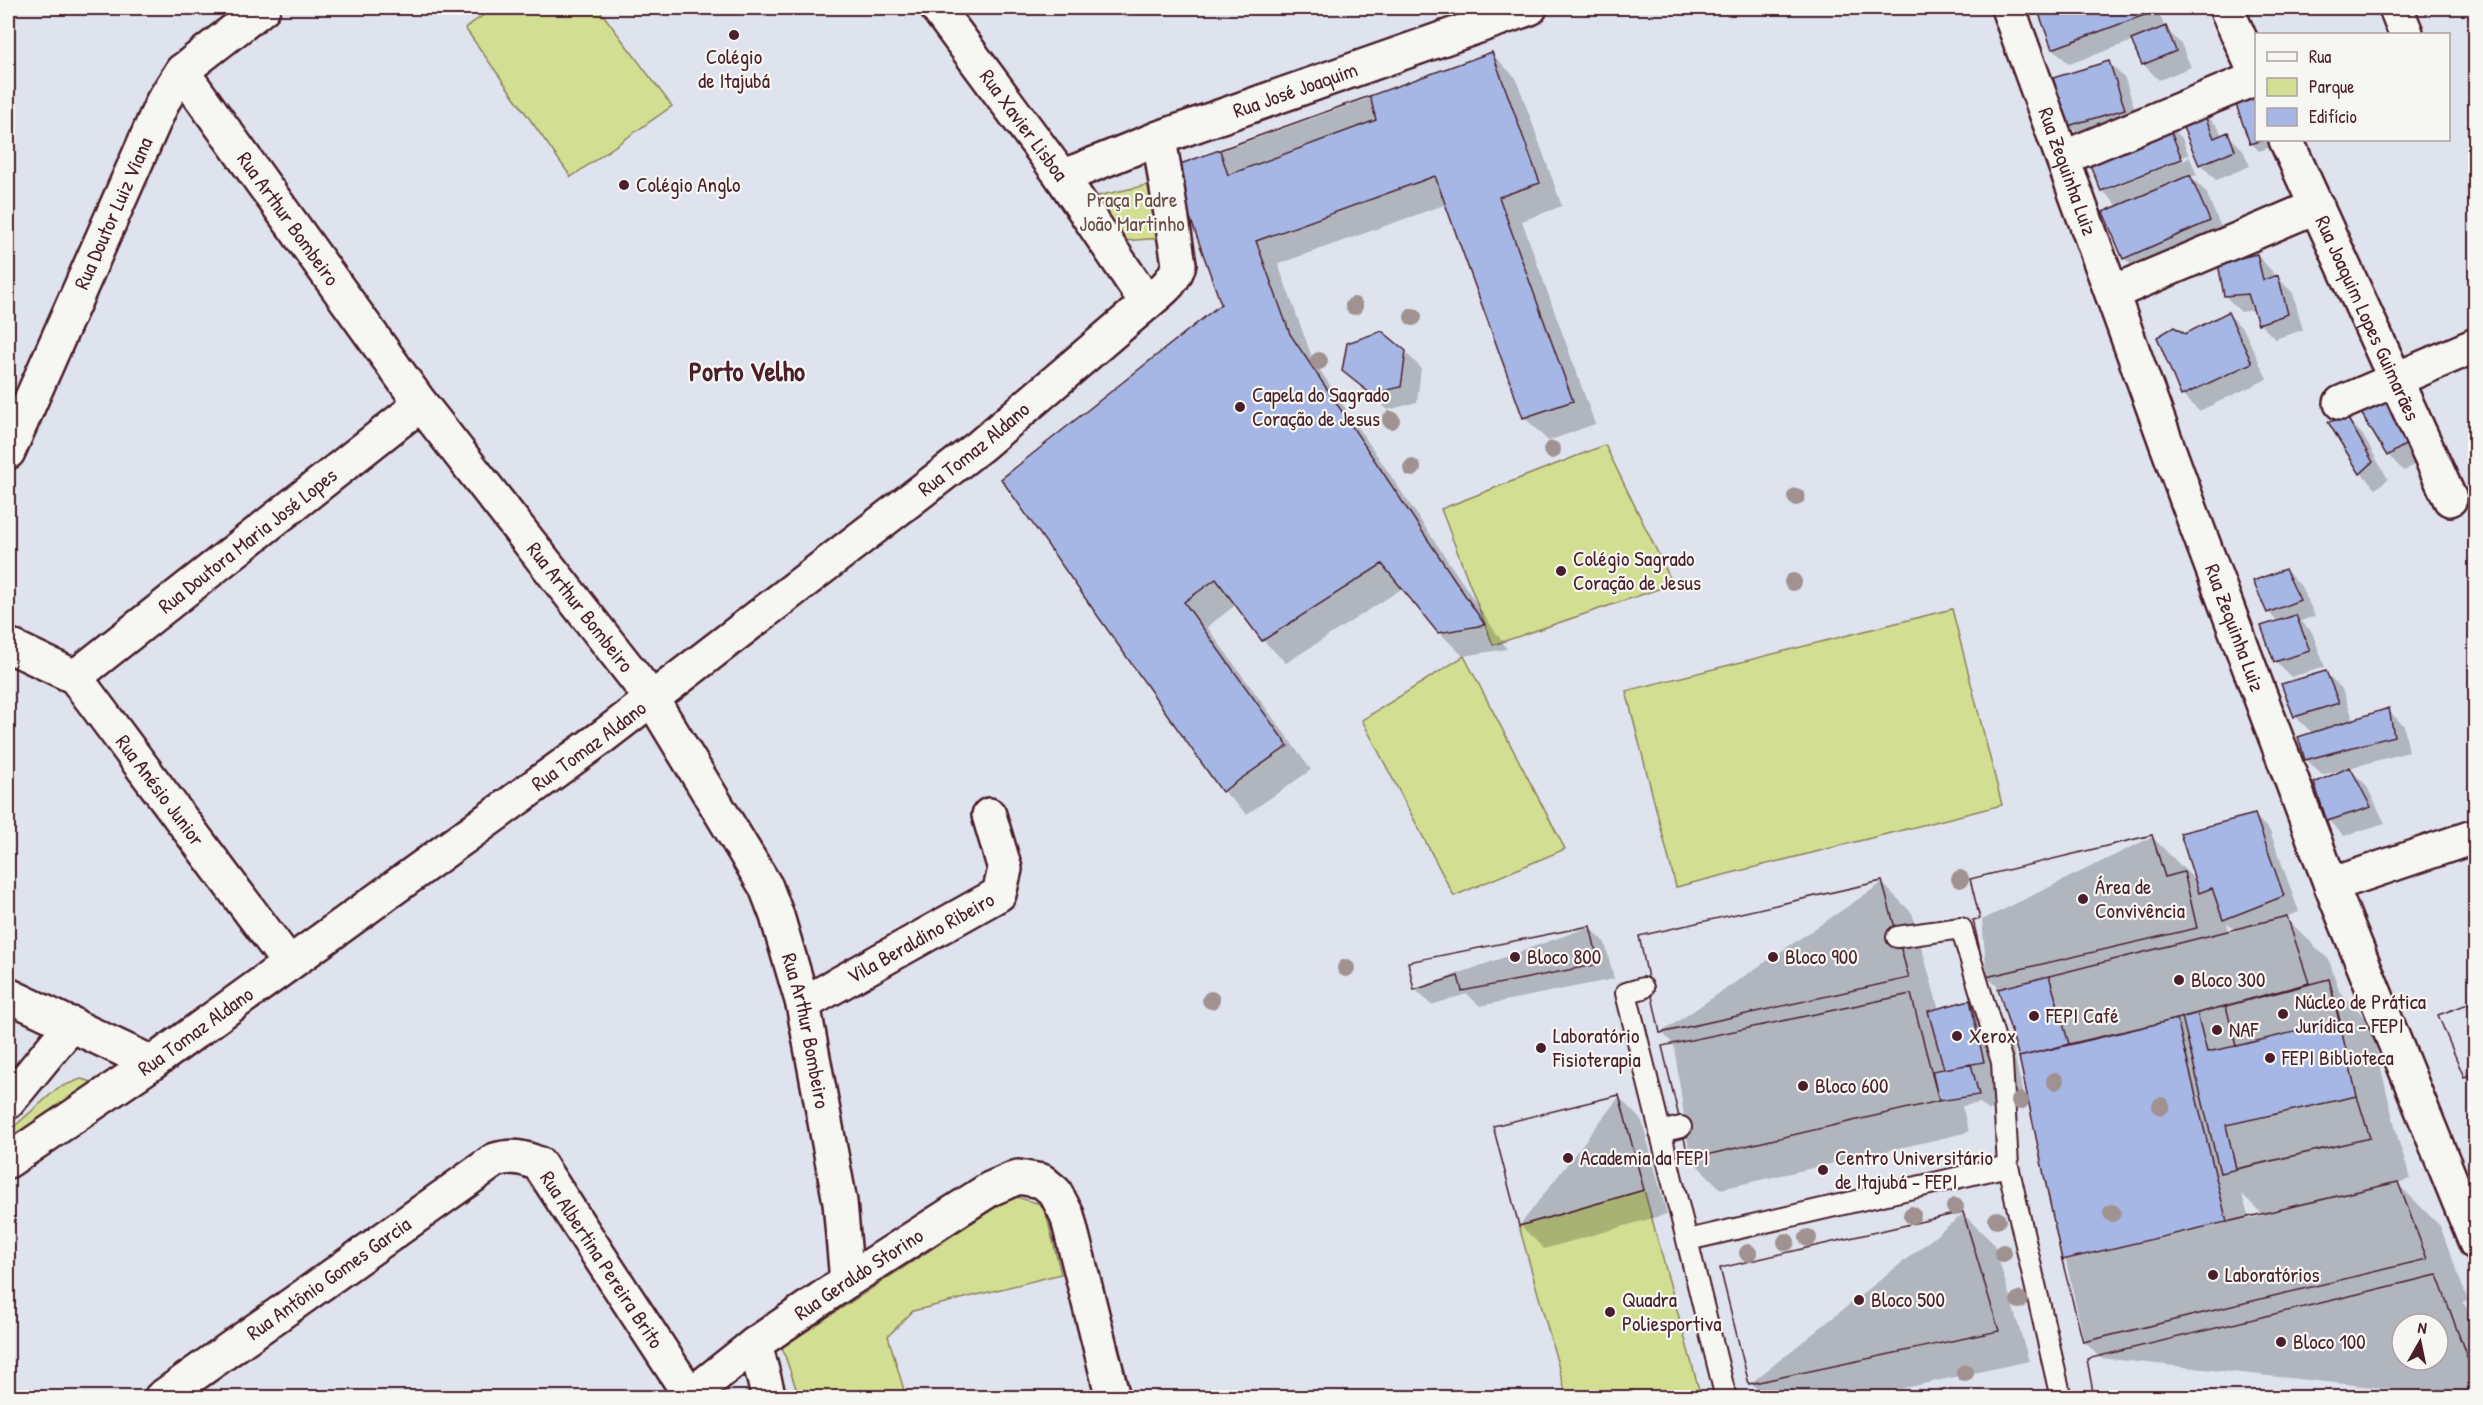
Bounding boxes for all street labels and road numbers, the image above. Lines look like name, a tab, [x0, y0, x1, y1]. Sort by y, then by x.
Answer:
street label: Rua José Joaquim	[1229, 55, 1361, 125]
street label: Rua Xavier Lisboa	[973, 63, 1075, 187]
street label: Rua Zequinha Luiz	[2031, 103, 2105, 239]
street label: Rua Doutor Luiz Viana	[67, 132, 159, 294]
street label: Rua Arthur Bombeiro	[231, 146, 347, 291]
street label: Rua Joaquim Lopes Guimarães	[2308, 211, 2427, 425]
street label: Rua Tomaz Aldano	[912, 395, 1035, 503]
street label: Rua Doutora Maria José Lopes	[152, 461, 343, 620]
street label: Rua Arthur Bombeiro	[520, 536, 641, 678]
street label: Rua Zequinha Luiz	[2198, 560, 2272, 696]
street label: Rua Tomaz Aldano	[525, 693, 652, 798]
street label: Rua Anésio Junior	[109, 729, 211, 852]
street label: Vila Beraldino Ribeiro	[842, 885, 999, 990]
street label: Rua Arthur Bombeiro	[775, 949, 837, 1111]
street label: Rua Tomaz Aldano	[132, 979, 259, 1083]
street label: Rua Albertina Pereira Brito	[534, 1165, 671, 1354]
street label: Rua Antônio Gomes Garcia	[240, 1209, 417, 1347]
street label: Rua Geraldo Storino	[788, 1221, 929, 1327]

